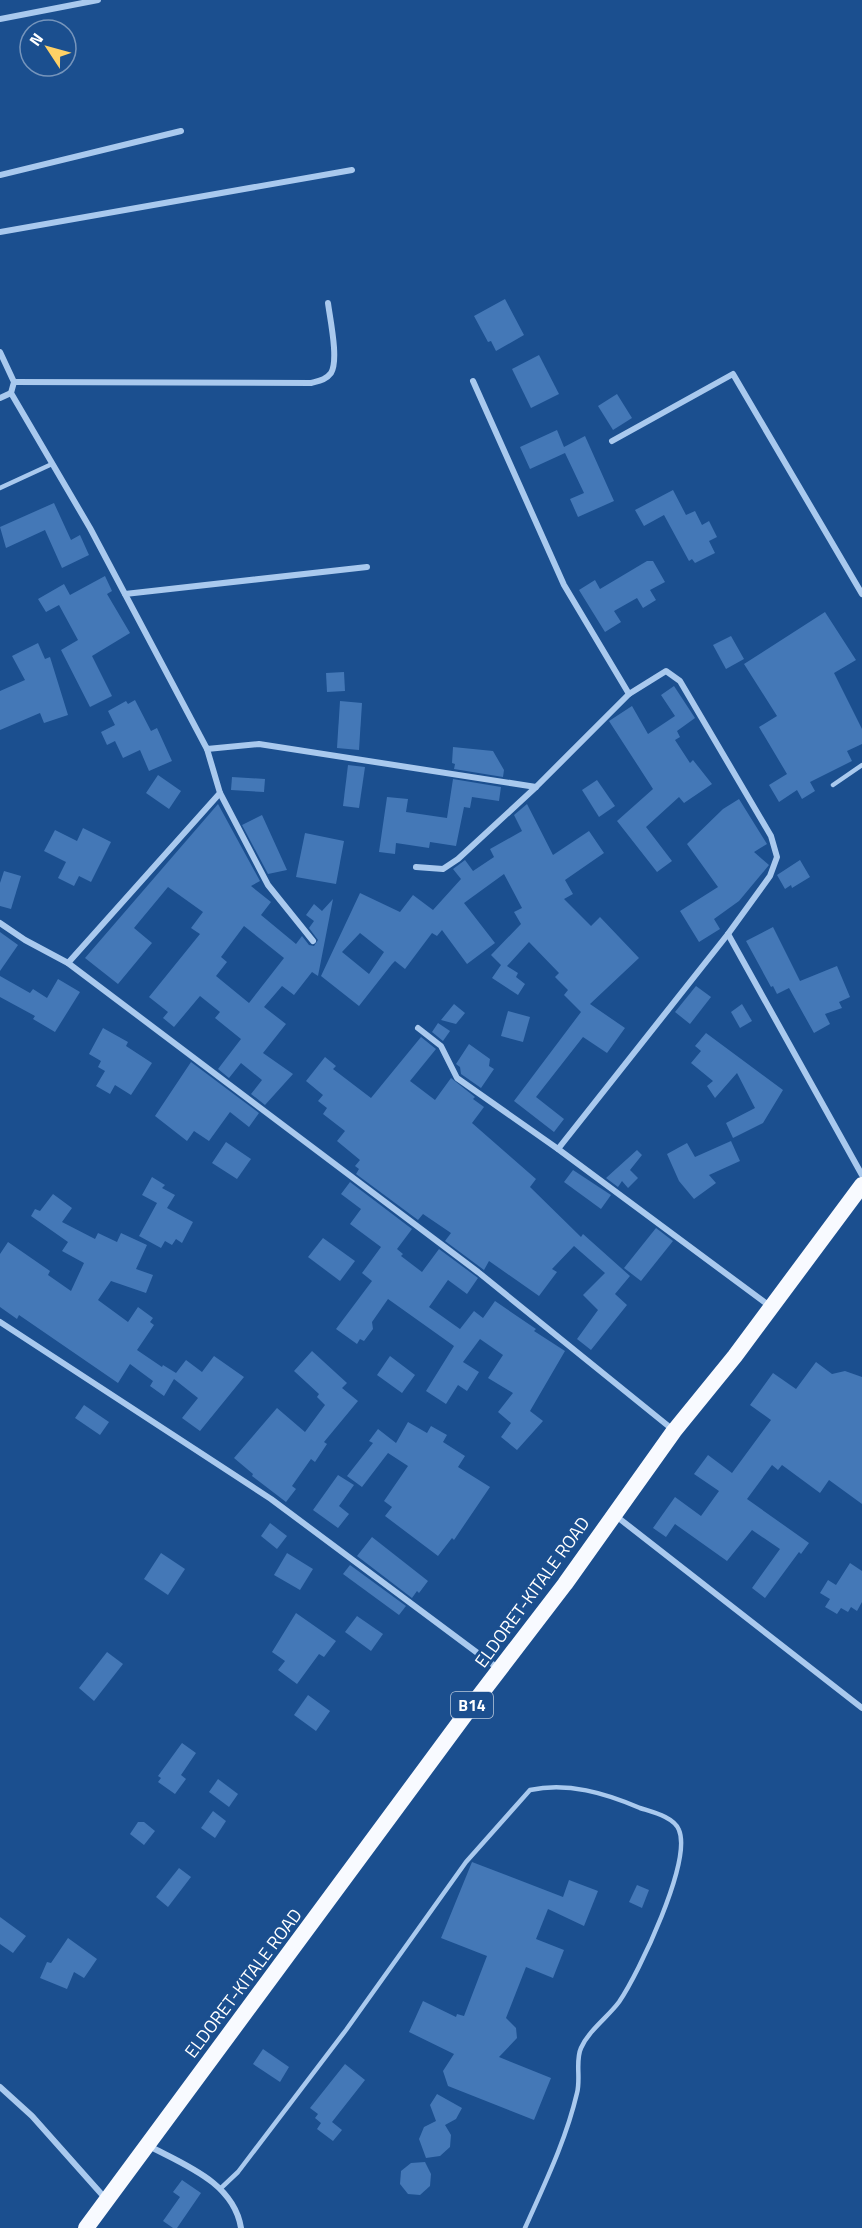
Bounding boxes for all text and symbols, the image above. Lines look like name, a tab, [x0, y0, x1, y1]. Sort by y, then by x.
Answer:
north arrow	[18, 18, 78, 78]
text: N	[23, 28, 49, 51]
street label: ELDORET-KITALE ROAD	[468, 1511, 596, 1673]
road number: B14	[451, 1692, 493, 1718]
street label: ELDORET-KITALE ROAD	[178, 1903, 308, 2063]

